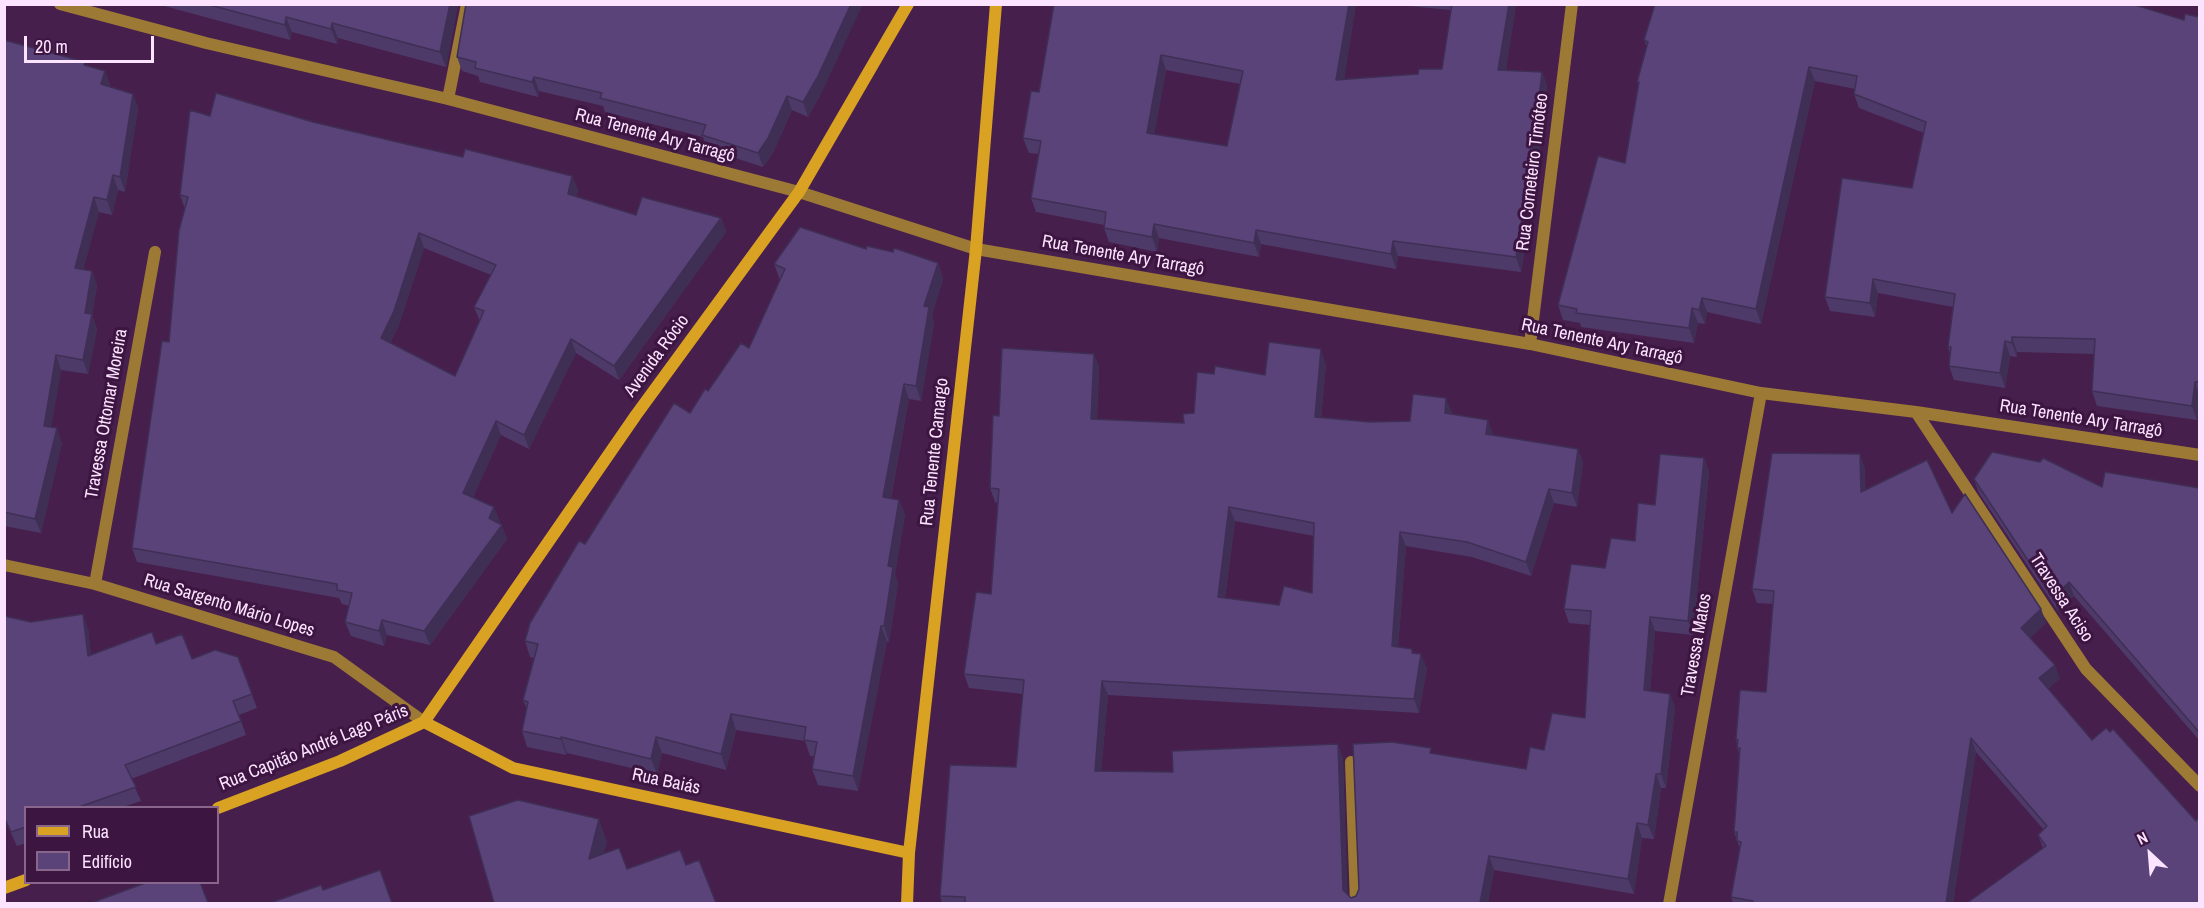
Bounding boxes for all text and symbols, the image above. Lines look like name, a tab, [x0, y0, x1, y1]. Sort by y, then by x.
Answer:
scale bar	[27, 24, 158, 62]
text: 20 m	[35, 34, 68, 59]
street label: Rua Corneteiro Timóteo	[1513, 92, 1553, 252]
street label: Rua Tenente Ary Tarragô	[573, 104, 737, 168]
street label: Rua Tenente Ary Tarragô	[1040, 231, 1206, 281]
street label: Avenida Rócio	[620, 311, 694, 401]
street label: Rua Tenente Ary Tarragô	[1519, 314, 1685, 370]
street label: Travessa Ottomar Moreira	[81, 327, 133, 501]
street label: Rua Tenente Camargo	[916, 377, 954, 527]
street label: Rua Tenente Ary Tarragô	[1998, 395, 2164, 443]
street label: Travessa Aciso	[2024, 550, 2098, 646]
street label: Rua Sargento Mário Lopes	[141, 570, 317, 642]
street label: Travessa Matos	[1677, 592, 1717, 698]
street label: Rua Capitão André Lago Páris	[216, 700, 412, 796]
street label: Rua Baiás	[630, 764, 702, 800]
legend	[24, 806, 219, 884]
text: Rua	[82, 819, 109, 844]
north arrow	[2120, 824, 2180, 884]
text: N	[2133, 826, 2151, 850]
text: Edifício	[82, 849, 132, 874]

